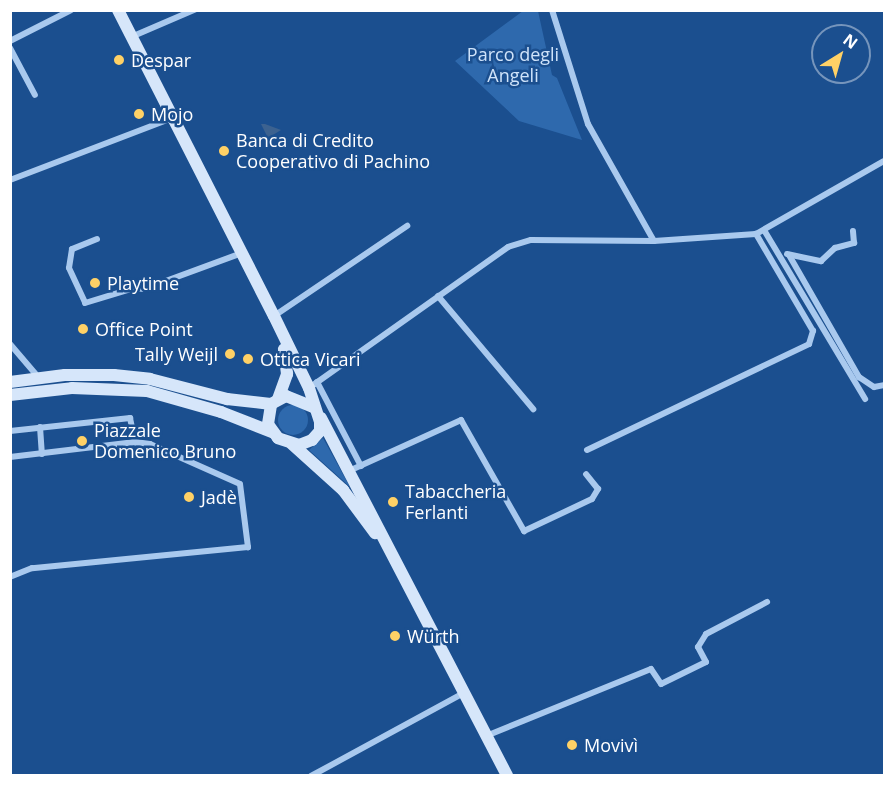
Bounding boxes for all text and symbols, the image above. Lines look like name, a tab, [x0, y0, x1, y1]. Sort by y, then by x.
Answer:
north arrow	[811, 24, 871, 84]
text: N	[839, 29, 862, 54]
park label: Parco degli Angeli	[467, 44, 559, 86]
place label: Despar	[131, 49, 191, 71]
marker: Despar	[112, 53, 126, 67]
place label: Mojo	[151, 103, 193, 125]
marker: Mojo	[132, 107, 146, 121]
place label: Banca di Credito Cooperativo di Pachino	[236, 130, 430, 172]
marker: Banca di Credito Cooperativo di Pachino	[217, 144, 231, 158]
place label: Playtime	[107, 272, 179, 294]
marker: Playtime	[88, 276, 102, 290]
place label: Office Point	[95, 318, 193, 340]
marker: Office Point	[76, 322, 90, 336]
place label: Tally Weijl	[135, 343, 218, 365]
marker: Tally Weijl	[223, 347, 237, 361]
place label: Ottica Vicari	[260, 348, 360, 370]
marker: Ottica Vicari	[241, 352, 255, 366]
place label: Piazzale Domenico Bruno	[94, 420, 236, 462]
marker: Piazzale Domenico Bruno	[75, 434, 89, 448]
place label: Tabaccheria Ferlanti	[405, 481, 506, 524]
place label: Jadè	[201, 486, 237, 508]
marker: Jadè	[182, 490, 196, 504]
marker: Tabaccheria Ferlanti	[386, 495, 400, 509]
place label: Würth	[407, 625, 459, 647]
marker: Würth	[388, 629, 402, 643]
place label: Movivì	[584, 734, 638, 756]
marker: Movivì	[565, 738, 579, 752]

